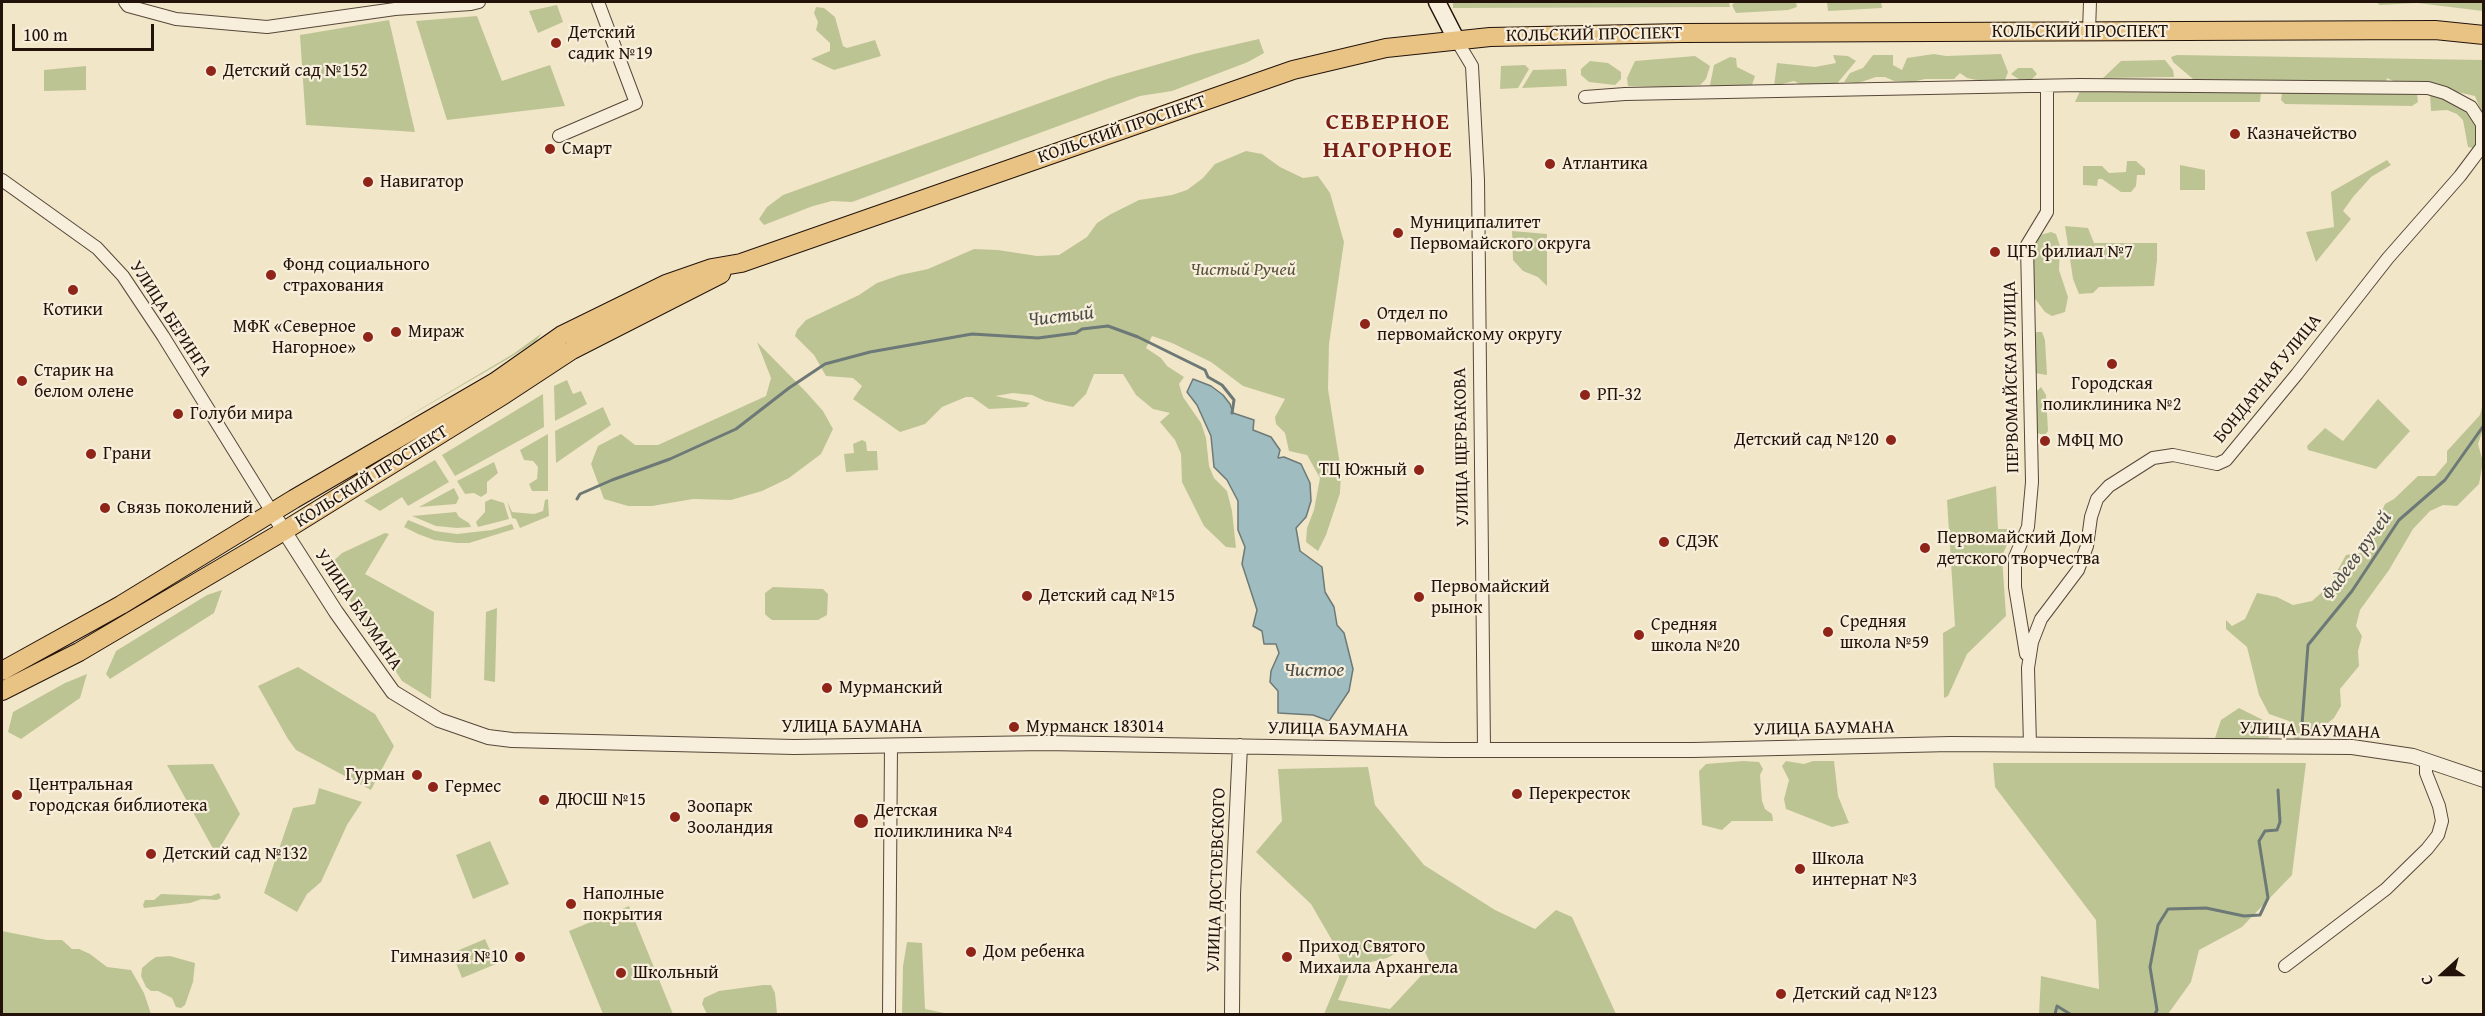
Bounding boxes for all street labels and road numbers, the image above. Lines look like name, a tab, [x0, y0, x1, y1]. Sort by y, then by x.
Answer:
street label: КОЛЬСКИЙ ПРОСПЕКТ	[1992, 21, 2168, 43]
street label: КОЛЬСКИЙ ПРОСПЕКТ	[1506, 23, 1682, 47]
street label: КОЛЬСКИЙ ПРОСПЕКТ	[1035, 91, 1209, 169]
street label: УЛИЦА БЕРИНГА	[125, 257, 215, 381]
street label: ПЕРВОМАЙСКАЯ УЛИЦА	[2000, 281, 2024, 473]
street label: БОНДАРНАЯ УЛИЦА	[2209, 310, 2327, 448]
street label: УЛИЦА ЩЕРБАКОВА	[1450, 367, 1474, 527]
street label: КОЛЬСКИЙ ПРОСПЕКТ	[292, 421, 452, 533]
street label: УЛИЦА БАУМАНА	[310, 546, 406, 674]
street label: УЛИЦА БАУМАНА	[781, 716, 923, 738]
street label: УЛИЦА БАУМАНА	[1753, 717, 1895, 741]
street label: УЛИЦА БАУМАНА	[1267, 718, 1409, 742]
street label: УЛИЦА БАУМАНА	[2239, 718, 2381, 744]
street label: УЛИЦА ДОСТОЕВСКОГО	[1203, 787, 1231, 973]

